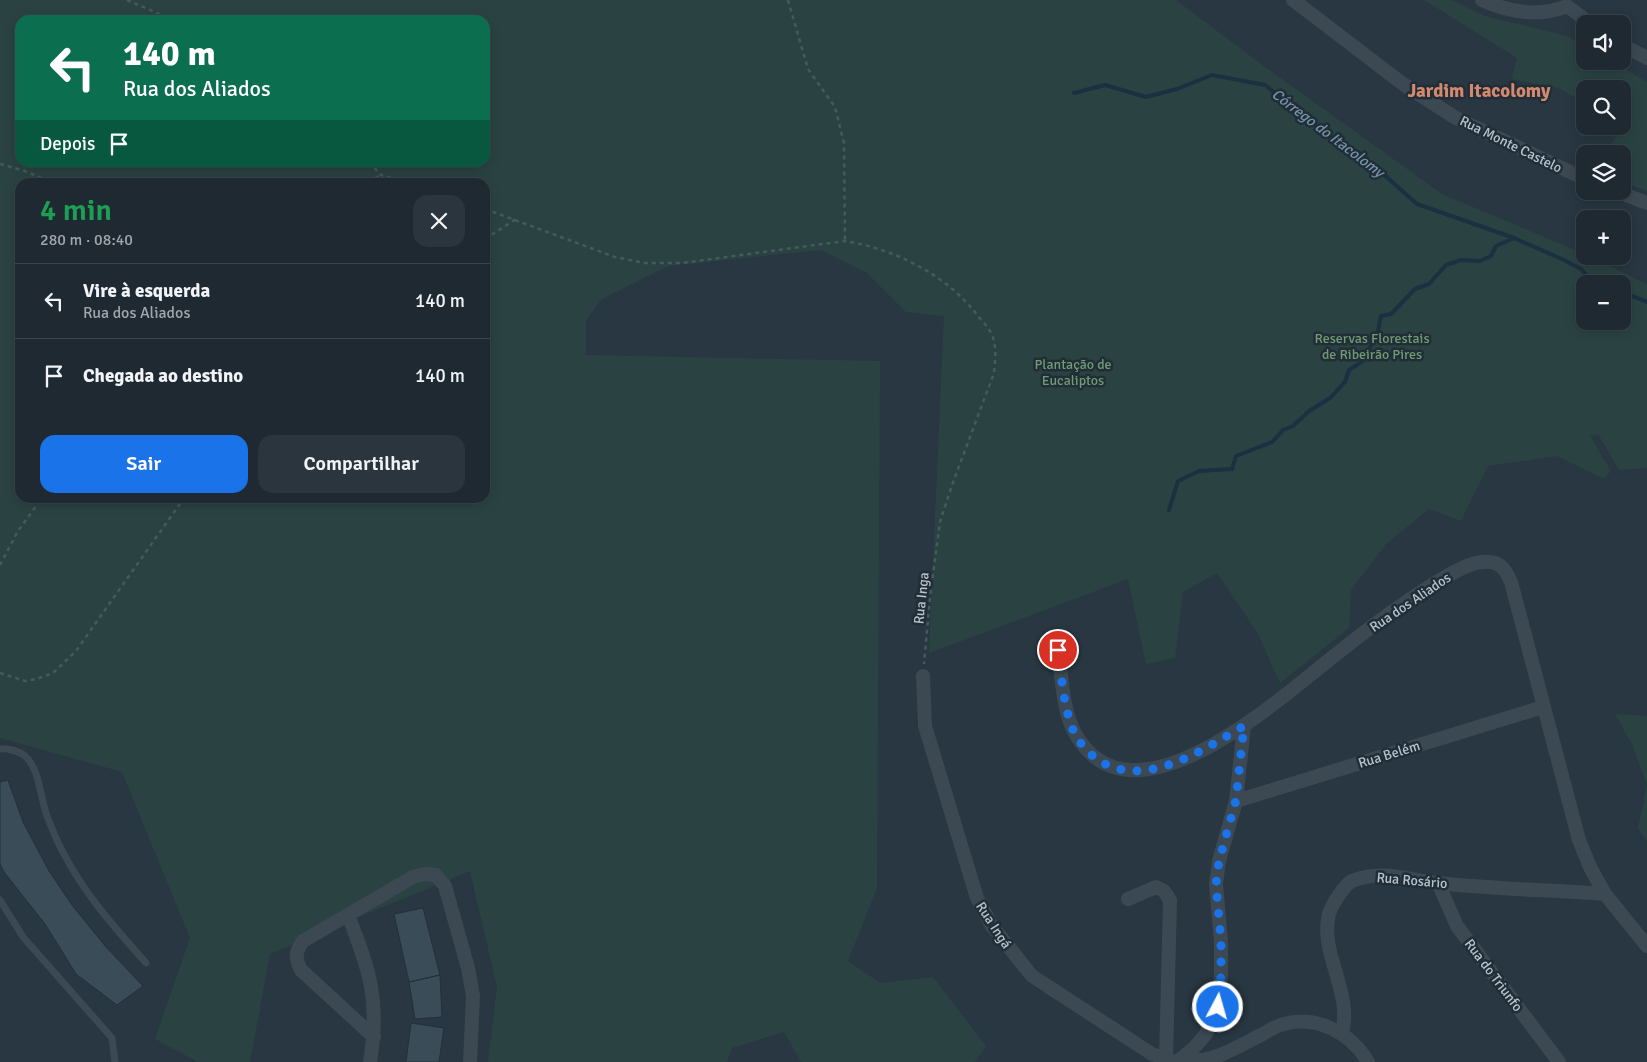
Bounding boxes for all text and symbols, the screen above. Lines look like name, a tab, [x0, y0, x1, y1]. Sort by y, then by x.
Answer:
map controls	[1576, 15, 1631, 330]
button: sound	[1576, 15, 1631, 70]
text: 140 m	[123, 32, 216, 75]
icon: left	[40, 35, 105, 100]
text: Rua dos Aliados	[123, 75, 271, 102]
district label: Jardim Itacolomy	[1408, 79, 1551, 103]
button: search	[1576, 80, 1631, 135]
water label: Córrego do Itacolomy	[1268, 85, 1389, 182]
street label: Rua Monte Castelo	[1457, 112, 1565, 177]
icon: arrive	[105, 130, 133, 158]
text: Depois	[40, 132, 95, 156]
button: layers	[1576, 145, 1631, 200]
text: 4 min	[40, 192, 112, 229]
button: close	[413, 195, 465, 247]
button: +	[1576, 210, 1631, 265]
text: 280 m · 08:40	[40, 230, 133, 250]
button: −	[1576, 275, 1631, 330]
text: Vire à esquerda	[83, 279, 210, 303]
icon: left	[40, 287, 68, 315]
text: 140 m	[415, 289, 465, 313]
text: Rua dos Aliados	[83, 303, 190, 323]
park label: Reservas Florestais de Ribeirão Pires	[1314, 330, 1430, 363]
park label: Plantação de Eucaliptos	[1034, 356, 1112, 389]
icon: arrive	[40, 362, 68, 390]
text: Chegada ao destino	[83, 364, 243, 388]
text: 140 m	[415, 364, 465, 388]
button: Sair	[40, 435, 248, 493]
button: Compartilhar	[258, 435, 465, 493]
street label: Rua dos Aliados	[1367, 569, 1454, 636]
street label: Rua Inga	[910, 571, 933, 625]
pin	[1037, 629, 1079, 671]
icon: arrive	[1044, 636, 1072, 664]
street label: Rua Belém	[1356, 737, 1422, 772]
street label: Rua Rosário	[1376, 869, 1448, 892]
street label: Rua Ingá	[972, 899, 1015, 952]
street label: Rua do Triunfo	[1461, 936, 1526, 1015]
position arrow	[1191, 980, 1243, 1032]

